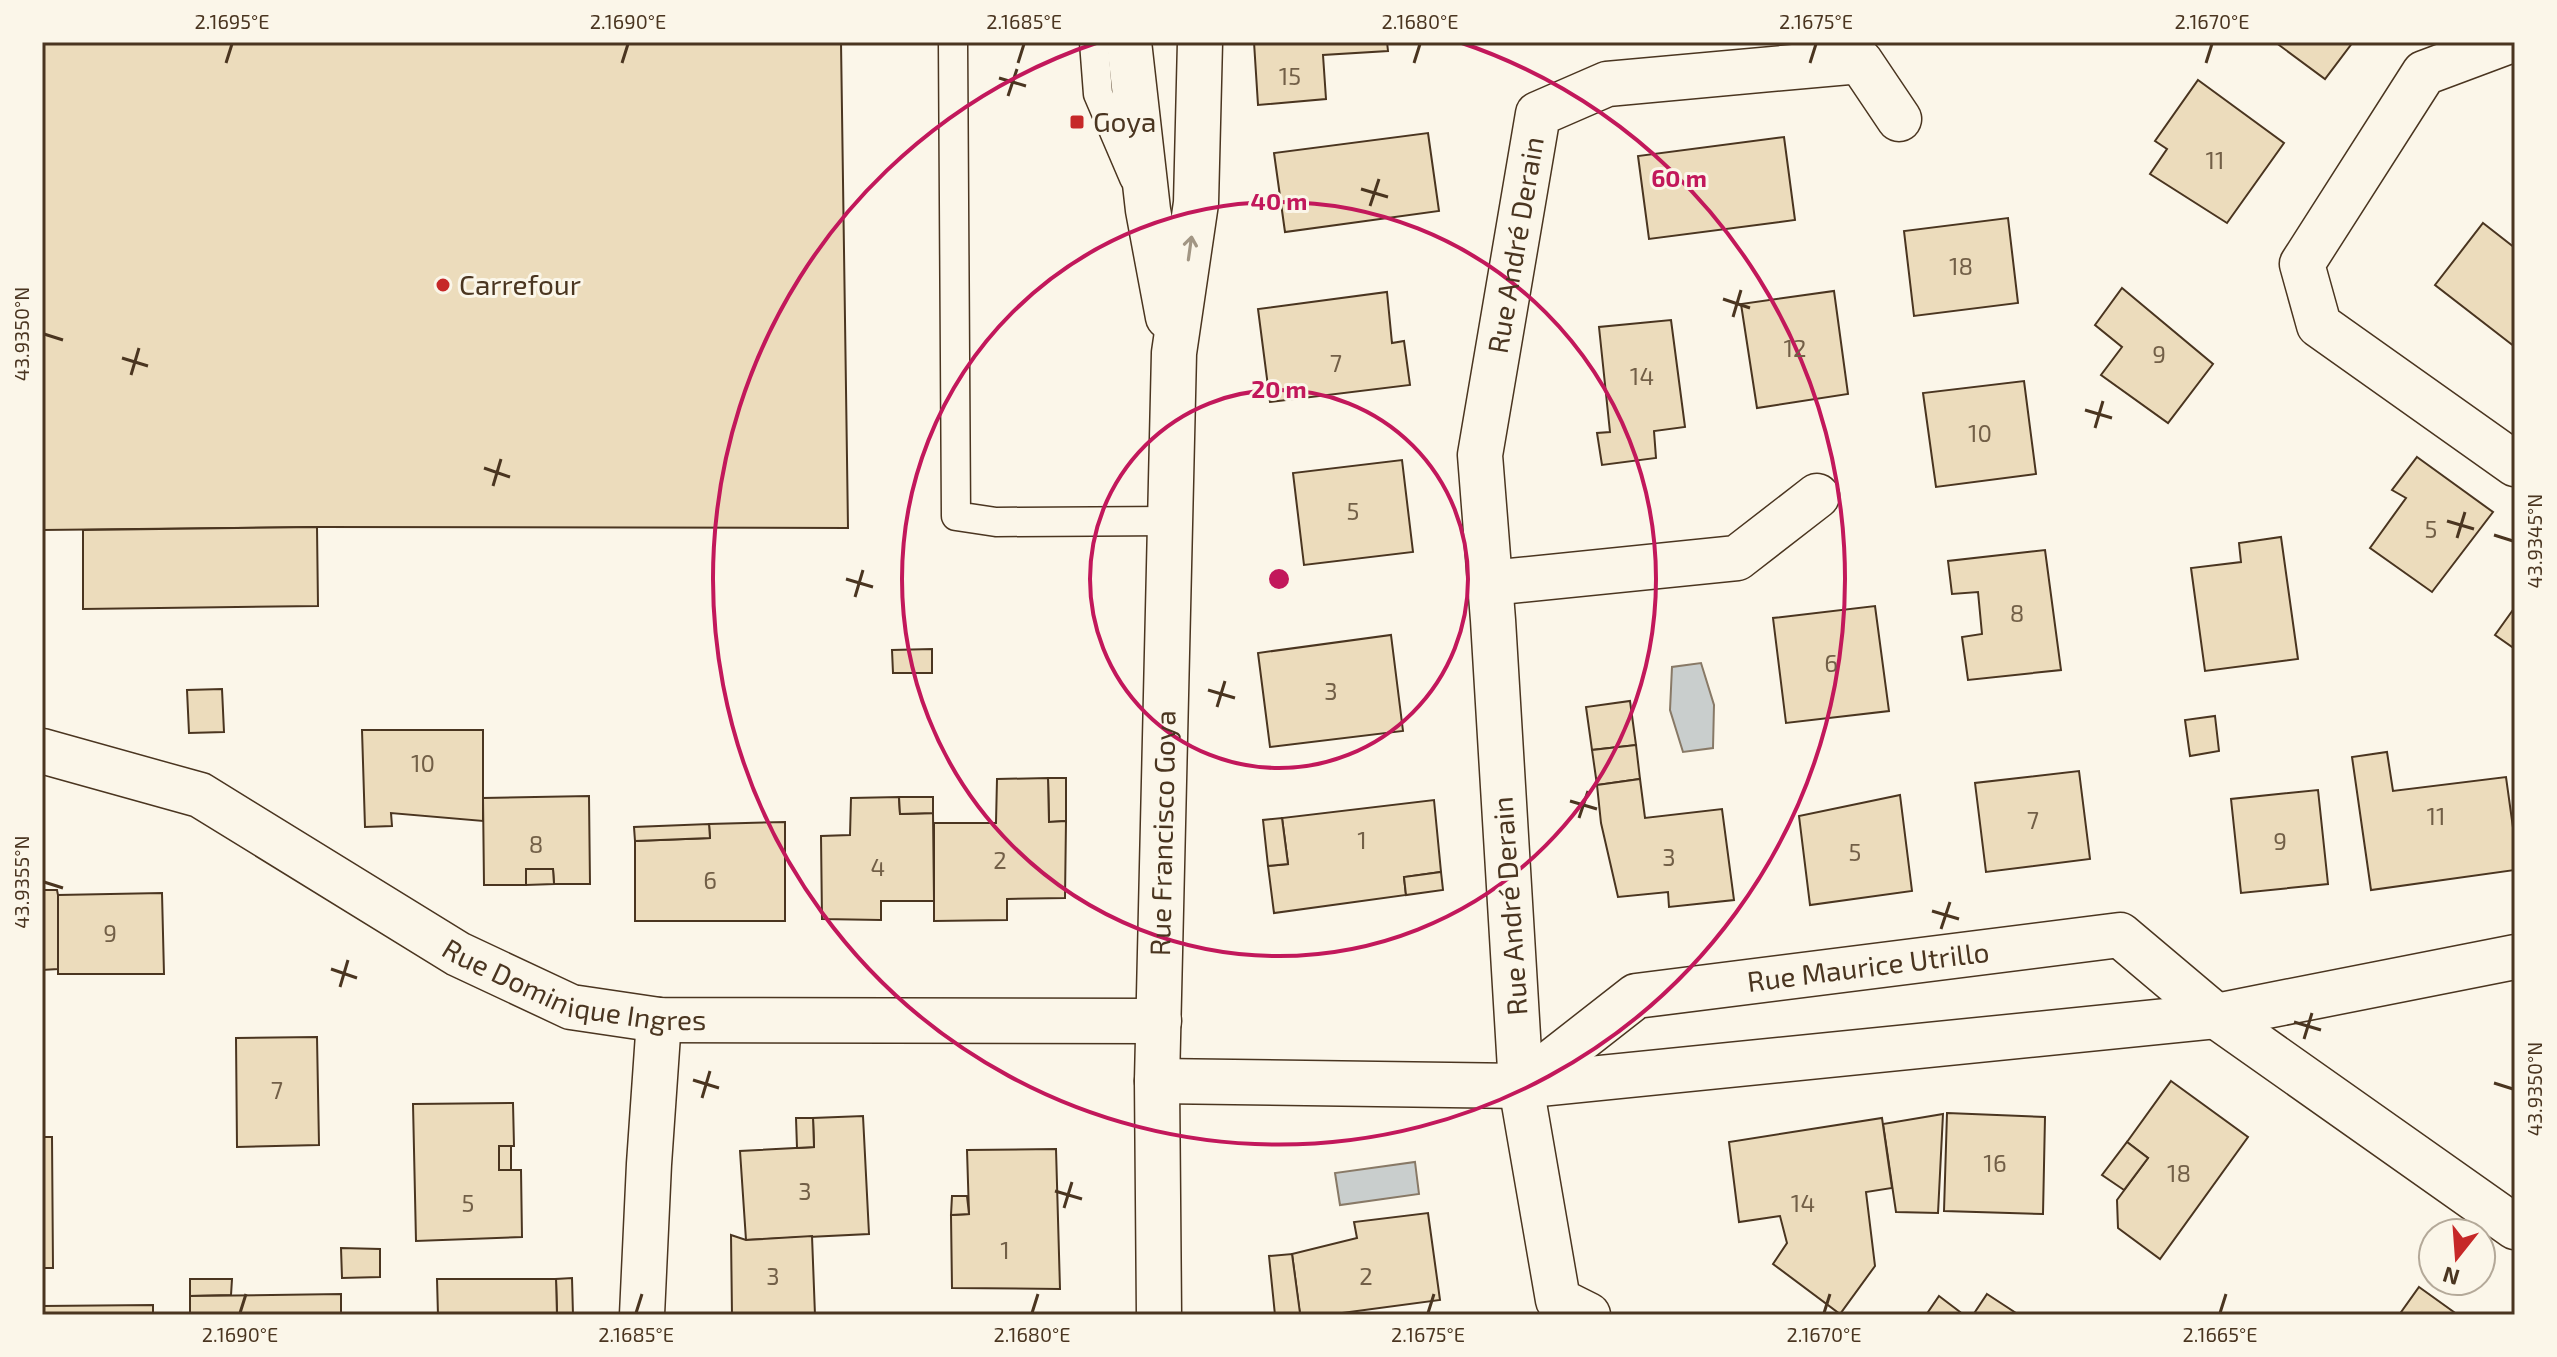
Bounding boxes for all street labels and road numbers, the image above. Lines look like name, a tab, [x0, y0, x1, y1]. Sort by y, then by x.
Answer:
street label: Rue André Derain	[1480, 134, 1550, 356]
street label: Rue Francisco Goya	[1142, 710, 1182, 956]
street label: Rue André Derain	[1484, 796, 1534, 1017]
street label: Rue Dominique Ingres	[437, 931, 706, 1037]
street label: Rue Maurice Utrillo	[1745, 934, 1991, 998]

